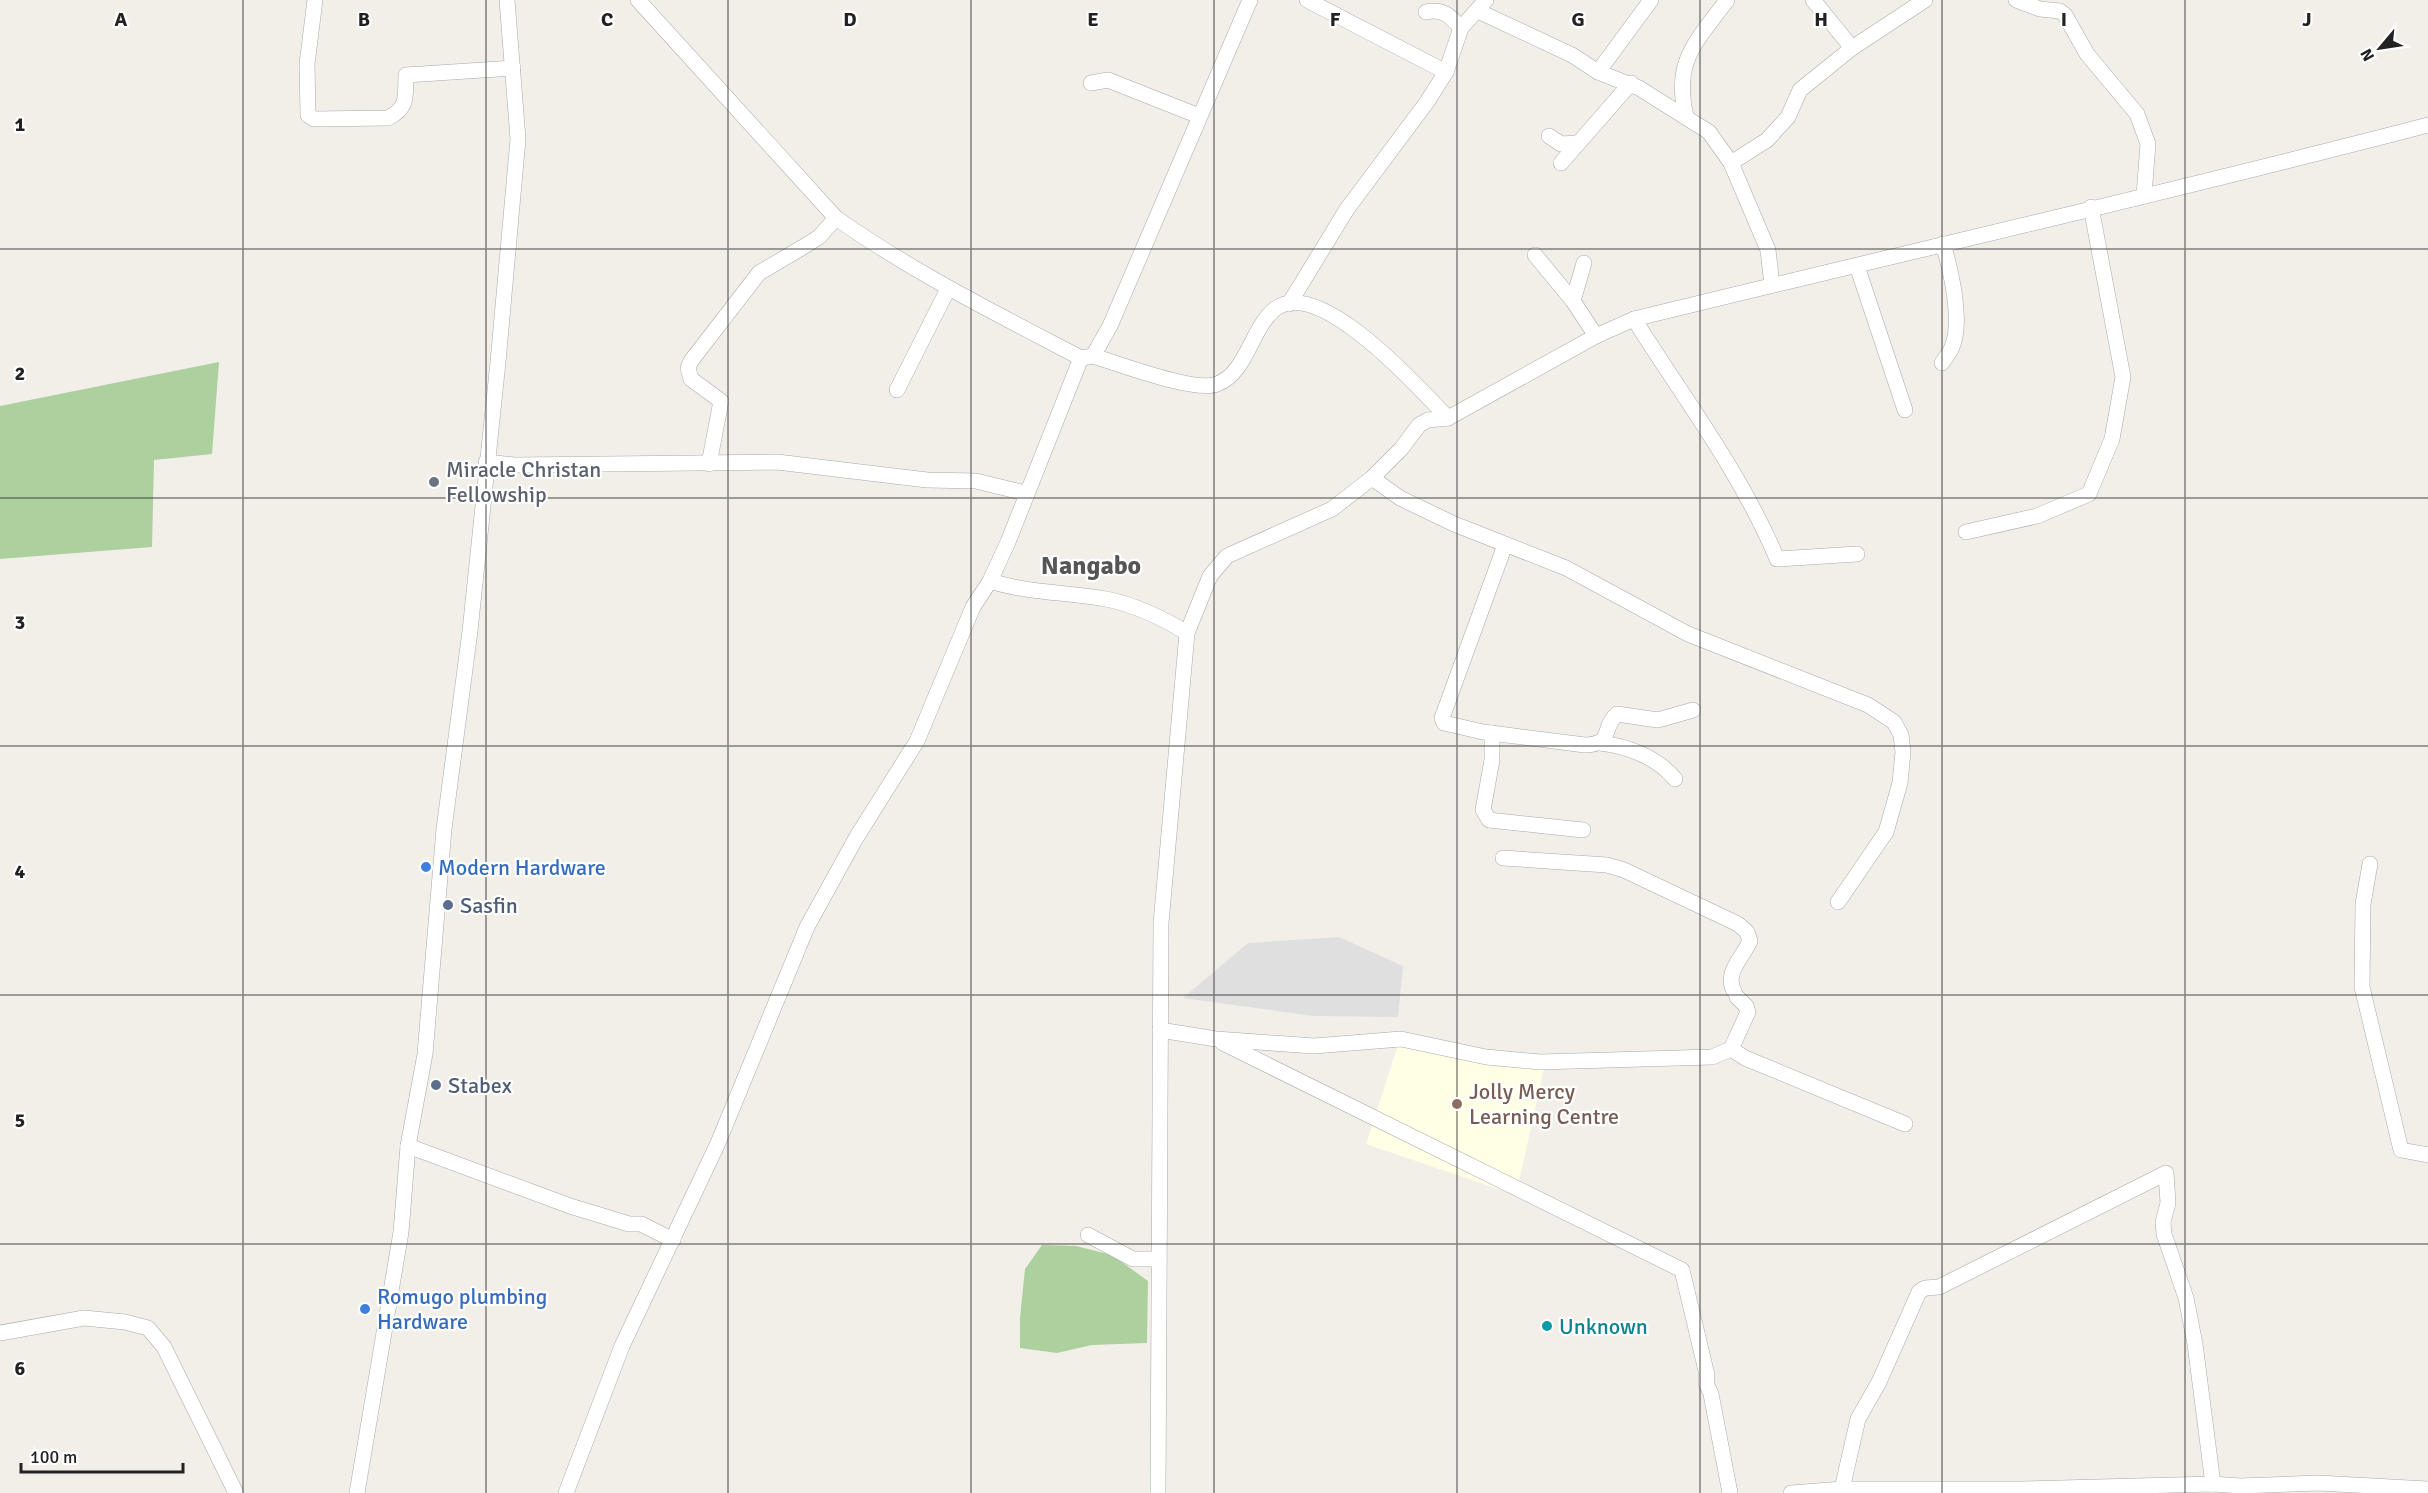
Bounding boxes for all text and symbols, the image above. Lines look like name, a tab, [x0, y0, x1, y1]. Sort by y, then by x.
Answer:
text: A	[115, 7, 128, 32]
text: B	[358, 7, 370, 32]
text: C	[601, 7, 613, 32]
text: D	[843, 7, 857, 32]
text: E	[1087, 7, 1099, 32]
text: F	[1330, 7, 1341, 32]
text: G	[1571, 7, 1585, 32]
text: H	[1814, 7, 1828, 32]
text: I	[2061, 7, 2067, 32]
text: J	[2302, 7, 2312, 32]
north arrow	[2350, 18, 2410, 78]
text: N	[2356, 45, 2379, 65]
text: 1	[15, 112, 26, 137]
text: 2	[15, 361, 25, 386]
place label: Miracle Christan Fellowship	[446, 456, 601, 508]
marker: Miracle Christan Fellowship	[427, 475, 441, 489]
district label: Nangabo	[1041, 550, 1141, 582]
text: 3	[15, 610, 25, 635]
place label: Modern Hardware	[438, 854, 606, 881]
text: 4	[15, 859, 26, 884]
marker: Modern Hardware	[419, 860, 433, 874]
place label: Sasfin	[460, 892, 518, 919]
marker: Sasfin	[441, 898, 455, 912]
place label: Stabex	[448, 1072, 512, 1099]
marker: Stabex	[429, 1078, 443, 1092]
place label: Jolly Mercy Learning Centre	[1469, 1078, 1619, 1130]
marker: Jolly Mercy Learning Centre	[1450, 1097, 1464, 1111]
text: 5	[15, 1108, 25, 1133]
place label: Romugo plumbing Hardware	[377, 1283, 547, 1335]
marker: Romugo plumbing Hardware	[358, 1302, 372, 1316]
place label: Unknown	[1559, 1313, 1648, 1340]
marker: Unknown	[1540, 1319, 1554, 1333]
text: 6	[15, 1356, 26, 1381]
scale bar	[21, 1436, 183, 1474]
text: 100 m	[30, 1446, 77, 1468]

